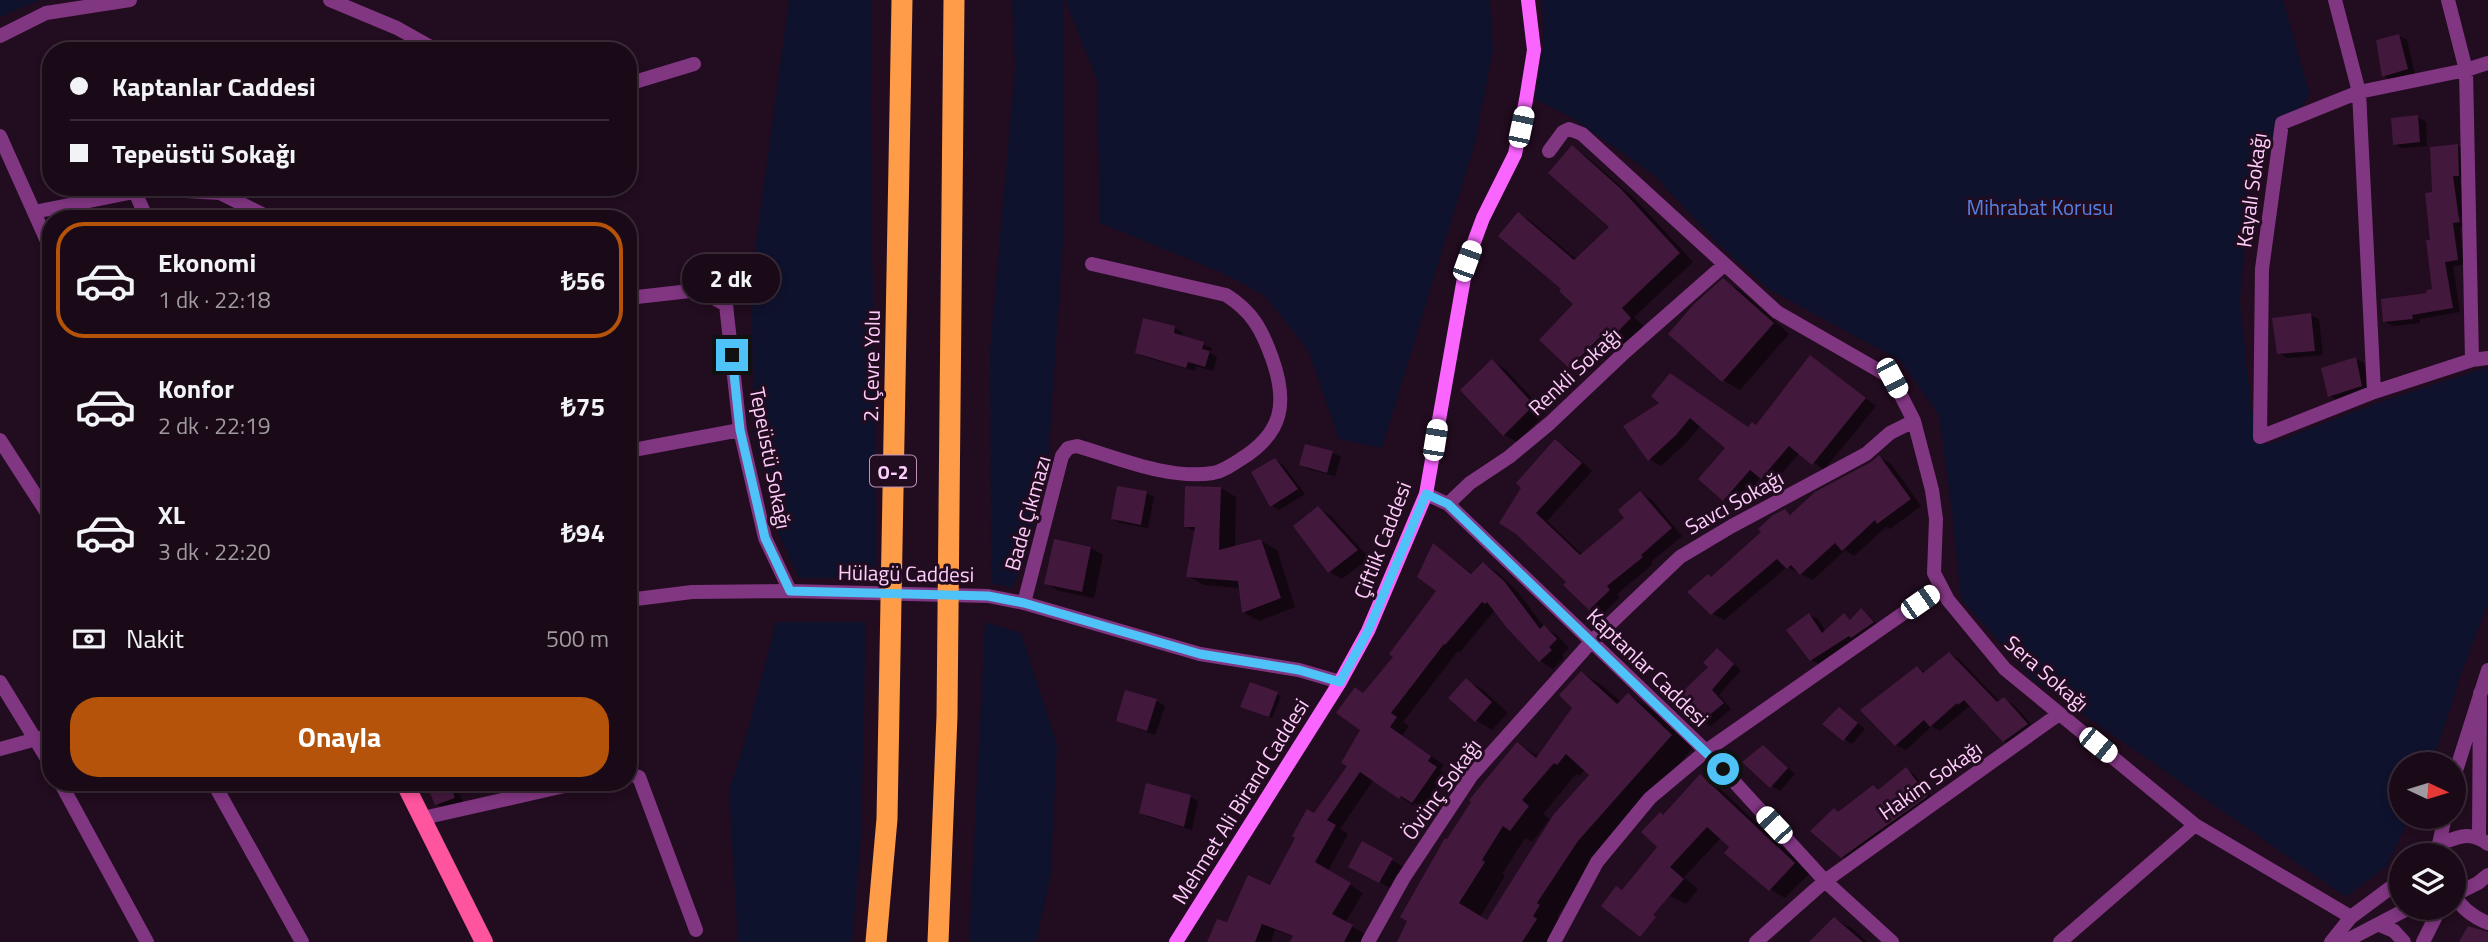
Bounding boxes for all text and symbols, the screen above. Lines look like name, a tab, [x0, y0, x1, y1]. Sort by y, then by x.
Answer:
text: Kaptanlar Caddesi	[112, 67, 316, 106]
car	[1507, 104, 1536, 150]
street label: Kayalı Sokağı	[2227, 131, 2275, 249]
text: Tepeüstü Sokağı	[112, 134, 296, 173]
park label: Mihrabat Korusu	[1967, 191, 2113, 223]
car	[1450, 238, 1485, 284]
text: Ekonomi	[158, 243, 256, 282]
icon: car	[74, 249, 137, 312]
callout: 2 dk	[683, 254, 781, 302]
text: ₺56	[561, 261, 605, 300]
text: 2 dk	[710, 261, 752, 296]
text: 1 dk · 22:18	[158, 282, 271, 317]
street label: 2. Çevre Yolu	[854, 310, 888, 422]
street label: Renkli Sokağı	[1520, 319, 1628, 423]
route end	[716, 339, 748, 371]
car	[1873, 355, 1912, 401]
text: Konfor	[158, 369, 234, 408]
icon: car	[74, 375, 137, 438]
street label: Tepeüstü Sokağı	[742, 384, 800, 532]
text: ₺75	[561, 387, 605, 426]
text: 2 dk · 22:19	[158, 408, 271, 443]
car	[1422, 418, 1449, 462]
street label: Bade Çıkmazı	[995, 452, 1059, 574]
road number: O-2	[870, 456, 916, 486]
street label: Savcı Sokağı	[1679, 462, 1789, 542]
street label: Çiftlik Caddesi	[1345, 477, 1419, 603]
text: XL	[158, 495, 185, 534]
icon: car	[74, 501, 137, 564]
text: ₺94	[561, 513, 605, 552]
text: 3 dk · 22:20	[158, 534, 271, 569]
street label: Hülagü Caddesi	[838, 556, 974, 590]
car	[1897, 581, 1944, 623]
street label: Kaptanlar Caddesi	[1580, 600, 1716, 734]
text: Nakit	[126, 619, 184, 658]
icon: cash	[70, 620, 108, 658]
text: 500 m	[546, 621, 609, 656]
street label: Sera Sokağı	[1998, 627, 2096, 719]
street label: Mehmet Ali Birand Caddesi	[1163, 692, 1317, 910]
button: Onayla	[70, 697, 609, 777]
car	[2076, 724, 2121, 766]
street label: Övünç Sokağı	[1393, 732, 1489, 846]
street label: Hakim Sokağı	[1872, 733, 1988, 827]
north arrow	[2389, 752, 2466, 830]
map controls	[2389, 752, 2466, 920]
route start	[1707, 753, 1739, 785]
car	[1752, 802, 1797, 848]
button: layers	[2389, 843, 2466, 920]

